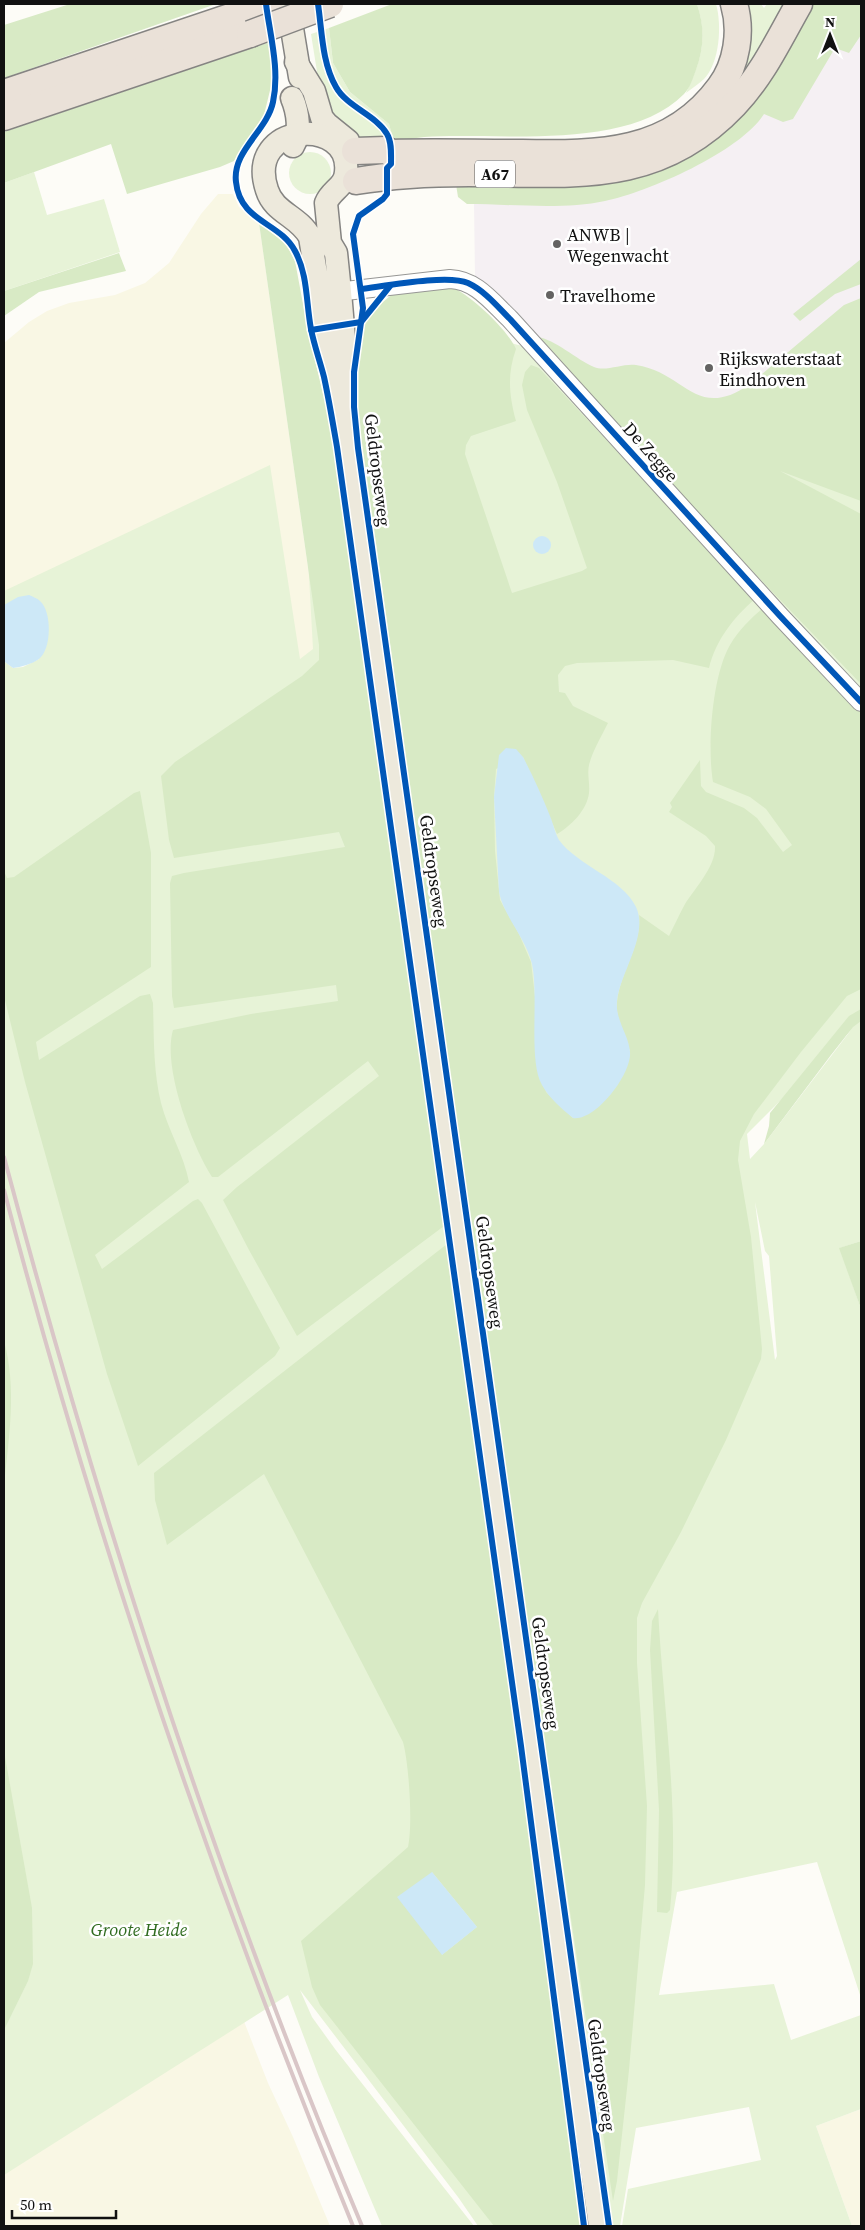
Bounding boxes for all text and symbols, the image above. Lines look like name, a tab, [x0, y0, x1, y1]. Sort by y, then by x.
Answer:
north arrow	[805, 10, 855, 60]
text: N	[825, 12, 835, 32]
road number: A67	[475, 160, 515, 188]
place label: ANWB | Wegenwacht	[567, 222, 669, 268]
marker: ANWB | Wegenwacht	[551, 238, 563, 250]
place label: Travelhome	[560, 283, 656, 308]
marker: Travelhome	[544, 289, 556, 301]
place label: Rijkswaterstaat Eindhoven	[719, 346, 842, 392]
marker: Rijkswaterstaat Eindhoven	[703, 362, 715, 374]
street label: Geldropseweg	[359, 412, 397, 528]
street label: De Zegge	[617, 417, 685, 487]
street label: Geldropseweg	[414, 813, 454, 929]
street label: Geldropseweg	[470, 1214, 510, 1330]
street label: Geldropseweg	[526, 1615, 566, 1731]
park label: Groote Heide	[91, 1917, 188, 1942]
street label: Geldropseweg	[582, 2017, 622, 2133]
scale bar	[12, 2188, 116, 2220]
text: 50 m	[20, 2194, 52, 2215]

